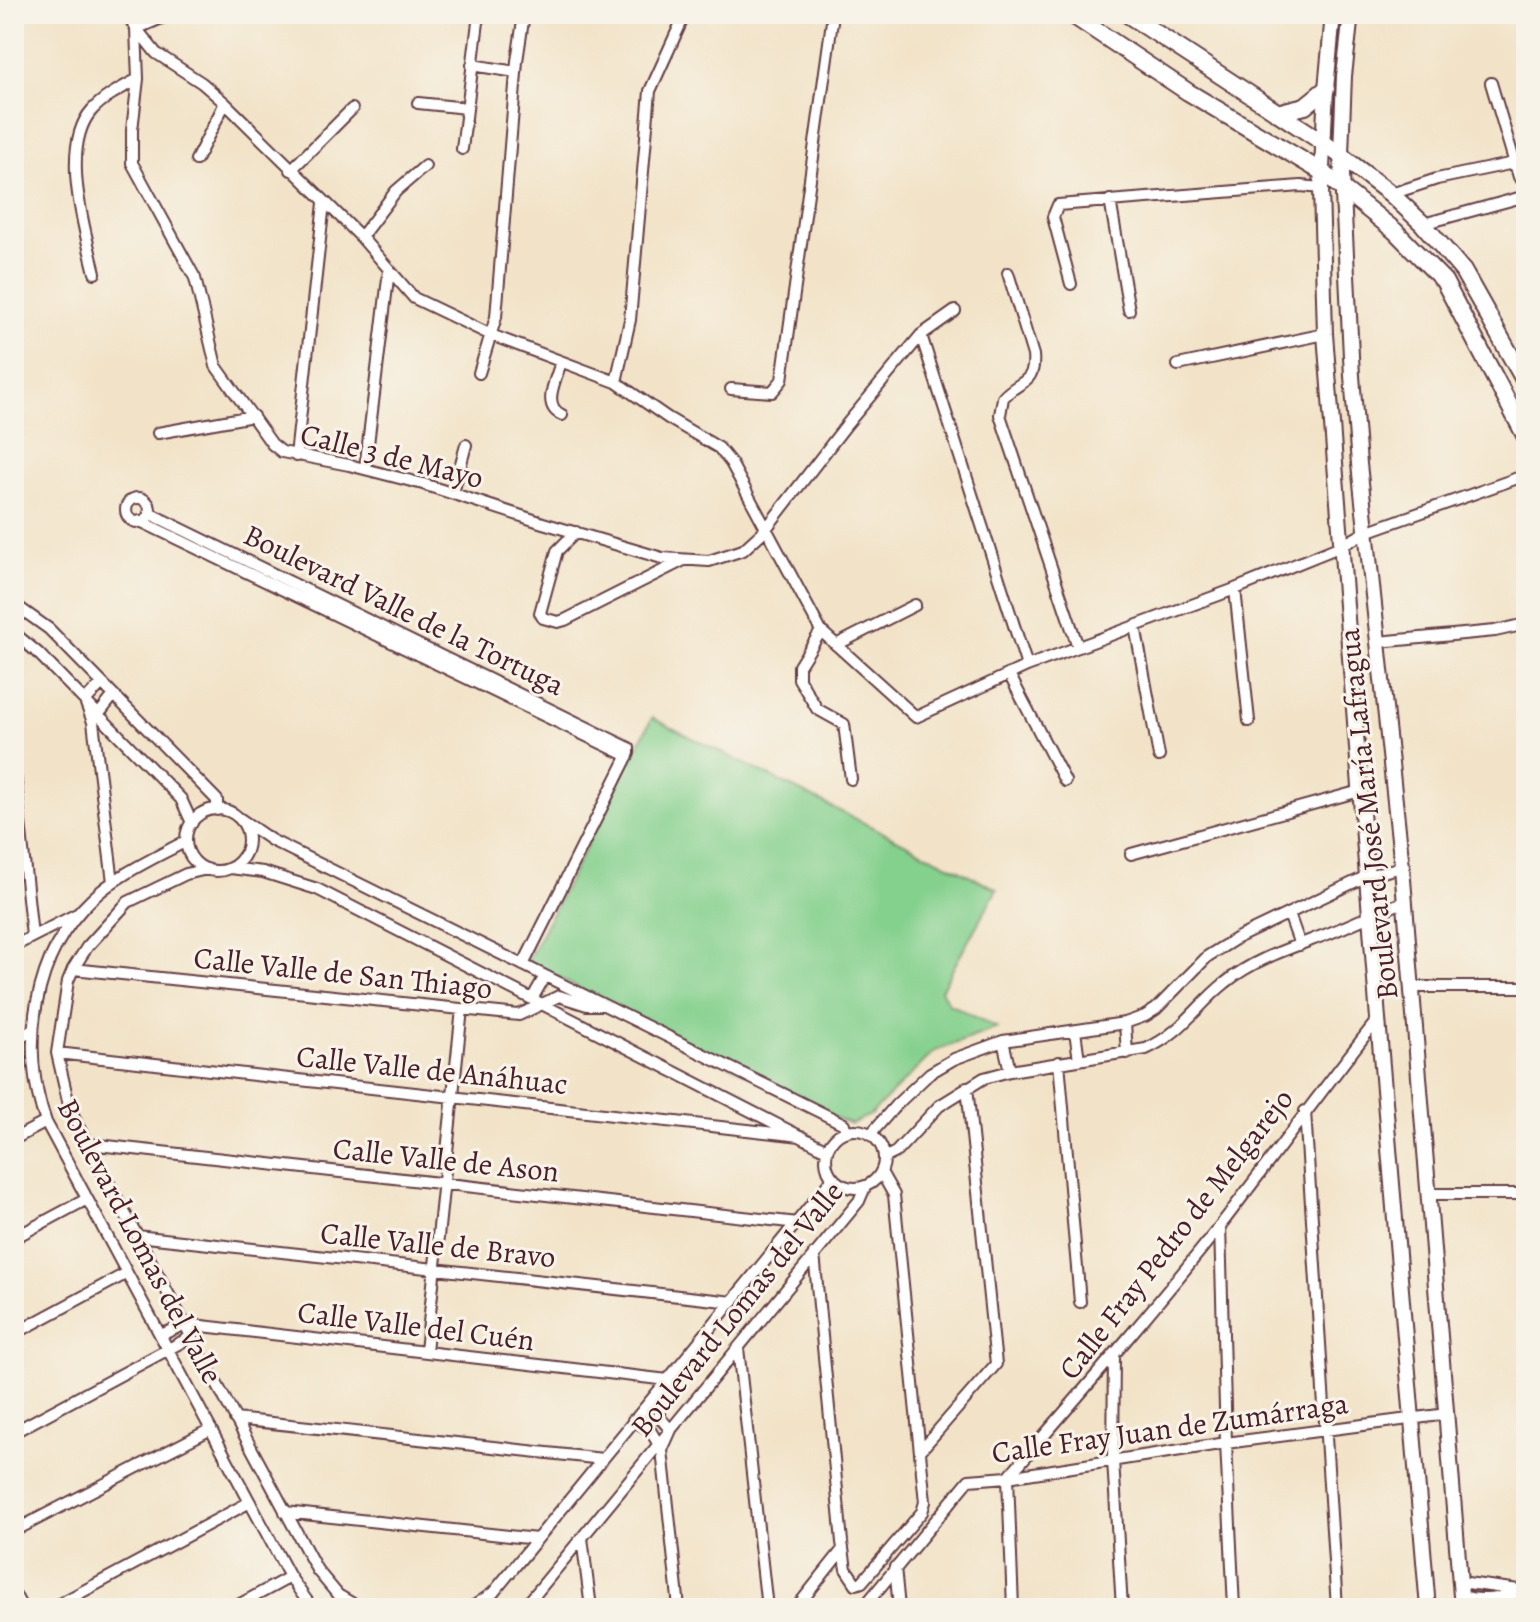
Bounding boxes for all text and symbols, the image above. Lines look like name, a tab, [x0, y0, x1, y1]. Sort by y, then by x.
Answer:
street label: Calle 3 de Mayo	[296, 414, 488, 498]
street label: Boulevard Valle de la Tortuga	[237, 515, 571, 705]
street label: Boulevard José María Lafragua	[1329, 626, 1407, 1002]
street label: Calle Valle de San Thiago	[192, 937, 494, 1009]
street label: Calle Valle de Anáhuac	[294, 1036, 570, 1104]
street label: Calle Fray Pedro de Melgarejo	[1050, 1080, 1302, 1388]
street label: Boulevard Lomas del Valle	[48, 1091, 232, 1391]
street label: Calle Valle de Ason	[331, 1128, 561, 1192]
street label: Boulevard Lomas del Valle	[622, 1173, 852, 1445]
street label: Calle Valle de Bravo	[318, 1213, 558, 1277]
street label: Calle Valle del Cuén	[295, 1292, 537, 1360]
street label: Calle Fray Juan de Zumárraga	[989, 1383, 1351, 1473]

